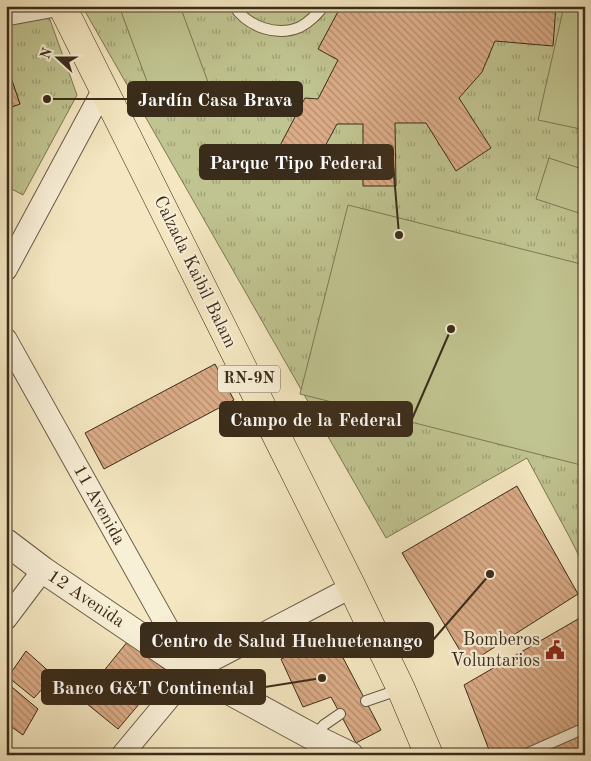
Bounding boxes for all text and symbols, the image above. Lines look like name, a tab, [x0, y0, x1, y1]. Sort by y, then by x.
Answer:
north arrow	[32, 32, 82, 82]
text: N	[38, 46, 55, 61]
callout: Jardín Casa Brava	[128, 82, 302, 116]
text: Jardín Casa Brava	[138, 92, 293, 111]
callout: Parque Tipo Federal	[200, 145, 393, 179]
text: Parque Tipo Federal	[209, 155, 383, 174]
street label: Calzada Kaibil Balam	[150, 193, 240, 351]
road number: RN-9N	[218, 366, 280, 392]
callout: Campo de la Federal	[220, 402, 412, 436]
text: Campo de la Federal	[230, 412, 402, 431]
street label: 11 Avenida	[70, 462, 128, 548]
street label: 12 Avenida	[44, 567, 128, 631]
callout: Centro de Salud Huehuetenango	[141, 623, 433, 657]
place label: Bomberos Voluntarios	[451, 631, 540, 670]
text: Centro de Salud Huehuetenango	[151, 633, 423, 652]
public building icon: Bomberos Voluntarios	[544, 639, 566, 661]
callout: Banco G&T Continental	[42, 670, 265, 704]
text: Banco G&T Continental	[52, 680, 255, 699]

